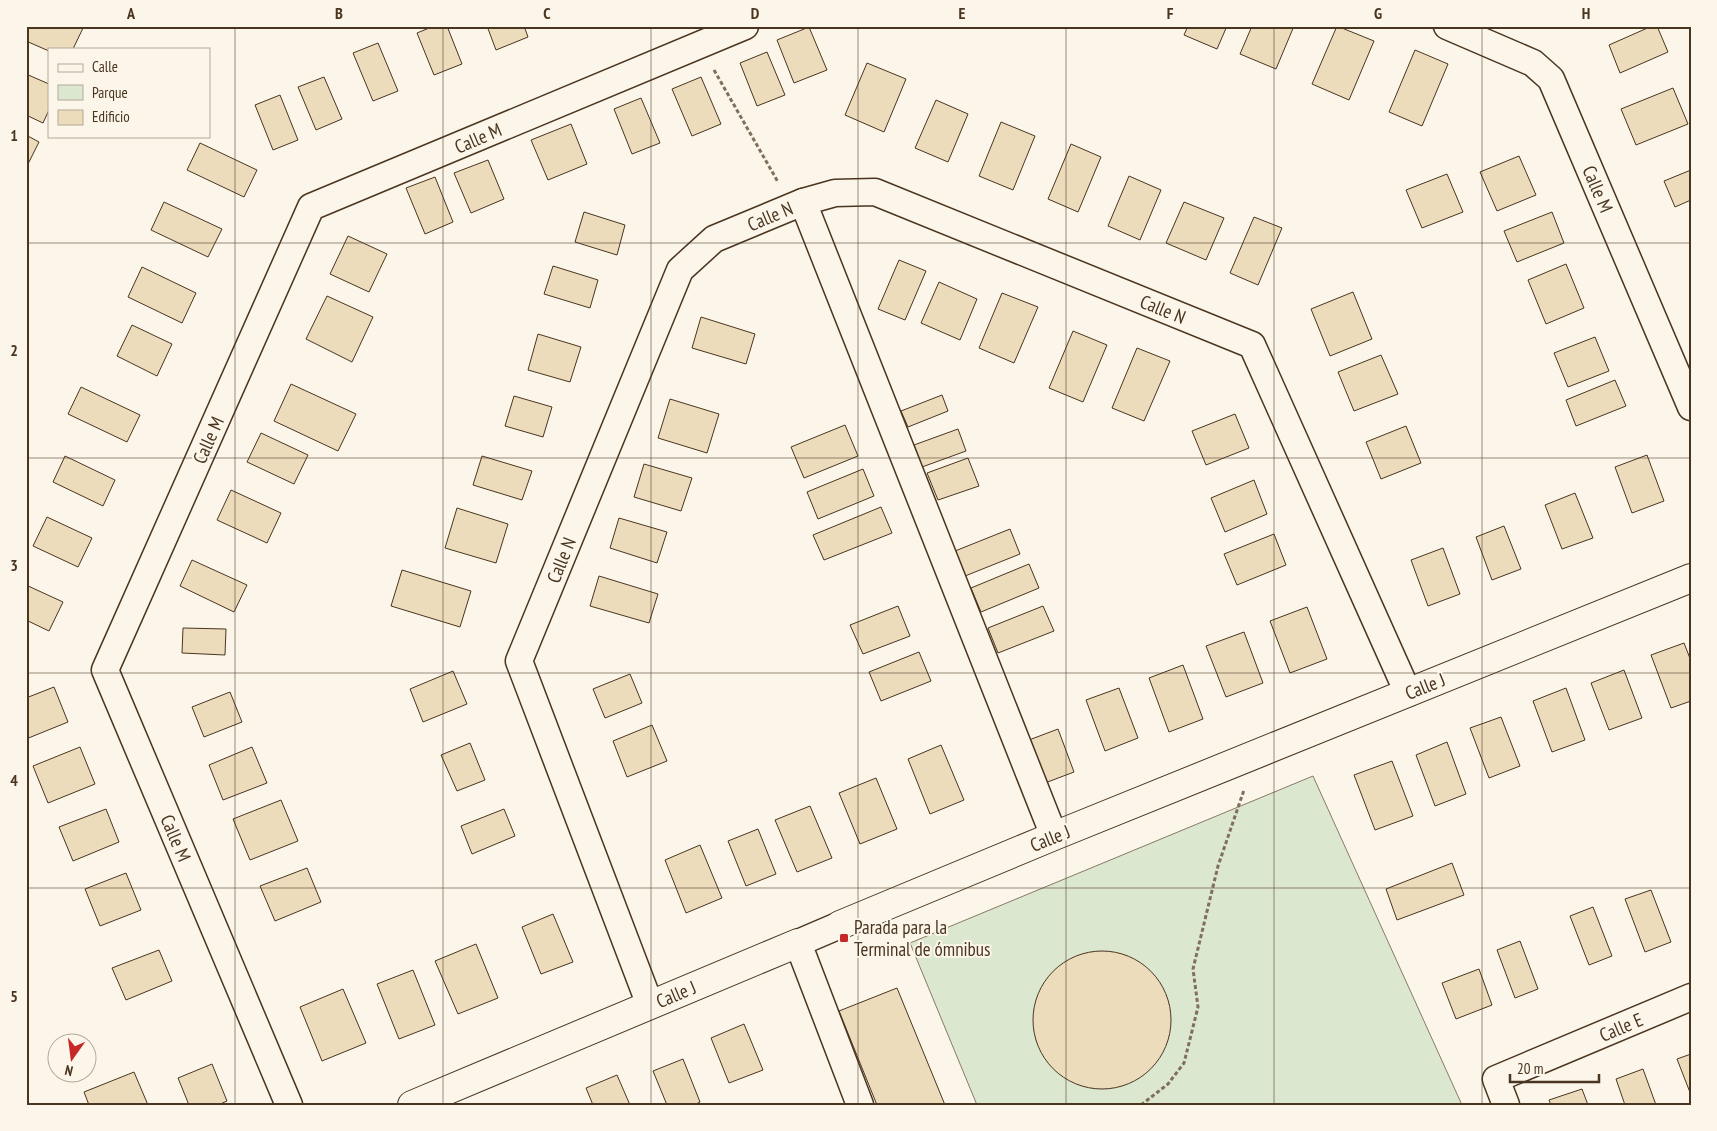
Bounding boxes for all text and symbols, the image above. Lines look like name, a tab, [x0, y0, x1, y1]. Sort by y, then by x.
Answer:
text: A	[126, 3, 136, 23]
text: B	[335, 3, 343, 23]
text: C	[543, 3, 551, 23]
text: D	[751, 3, 760, 23]
text: E	[959, 3, 966, 23]
text: F	[1167, 3, 1174, 23]
text: G	[1374, 3, 1382, 23]
text: H	[1582, 3, 1590, 23]
legend	[48, 48, 210, 138]
text: Calle	[92, 57, 118, 76]
text: Parque	[92, 83, 128, 102]
text: Edificio	[92, 107, 130, 126]
street label: Calle M	[451, 117, 505, 159]
text: 1	[10, 125, 18, 145]
street label: Calle M	[1577, 162, 1619, 216]
street label: Calle N	[744, 196, 796, 236]
street label: Calle N	[1137, 289, 1189, 329]
text: 2	[10, 340, 18, 360]
street label: Calle M	[187, 413, 229, 467]
street label: Calle N	[541, 534, 581, 586]
text: 3	[10, 555, 18, 575]
street label: Calle J	[1401, 667, 1449, 705]
text: 4	[10, 770, 18, 790]
street label: Calle M	[155, 811, 197, 865]
street label: Calle J	[1026, 819, 1074, 857]
place label: Parada para la Terminal de ómnibus	[854, 915, 991, 961]
marker: Parada para la Terminal de ómnibus	[838, 932, 850, 944]
street label: Calle J	[652, 975, 700, 1013]
text: 5	[10, 986, 18, 1006]
street label: Calle E	[1596, 1007, 1646, 1047]
north arrow	[48, 1034, 98, 1084]
scale bar	[1510, 1051, 1598, 1083]
text: 20 m	[1517, 1059, 1543, 1078]
text: N	[63, 1061, 75, 1080]

